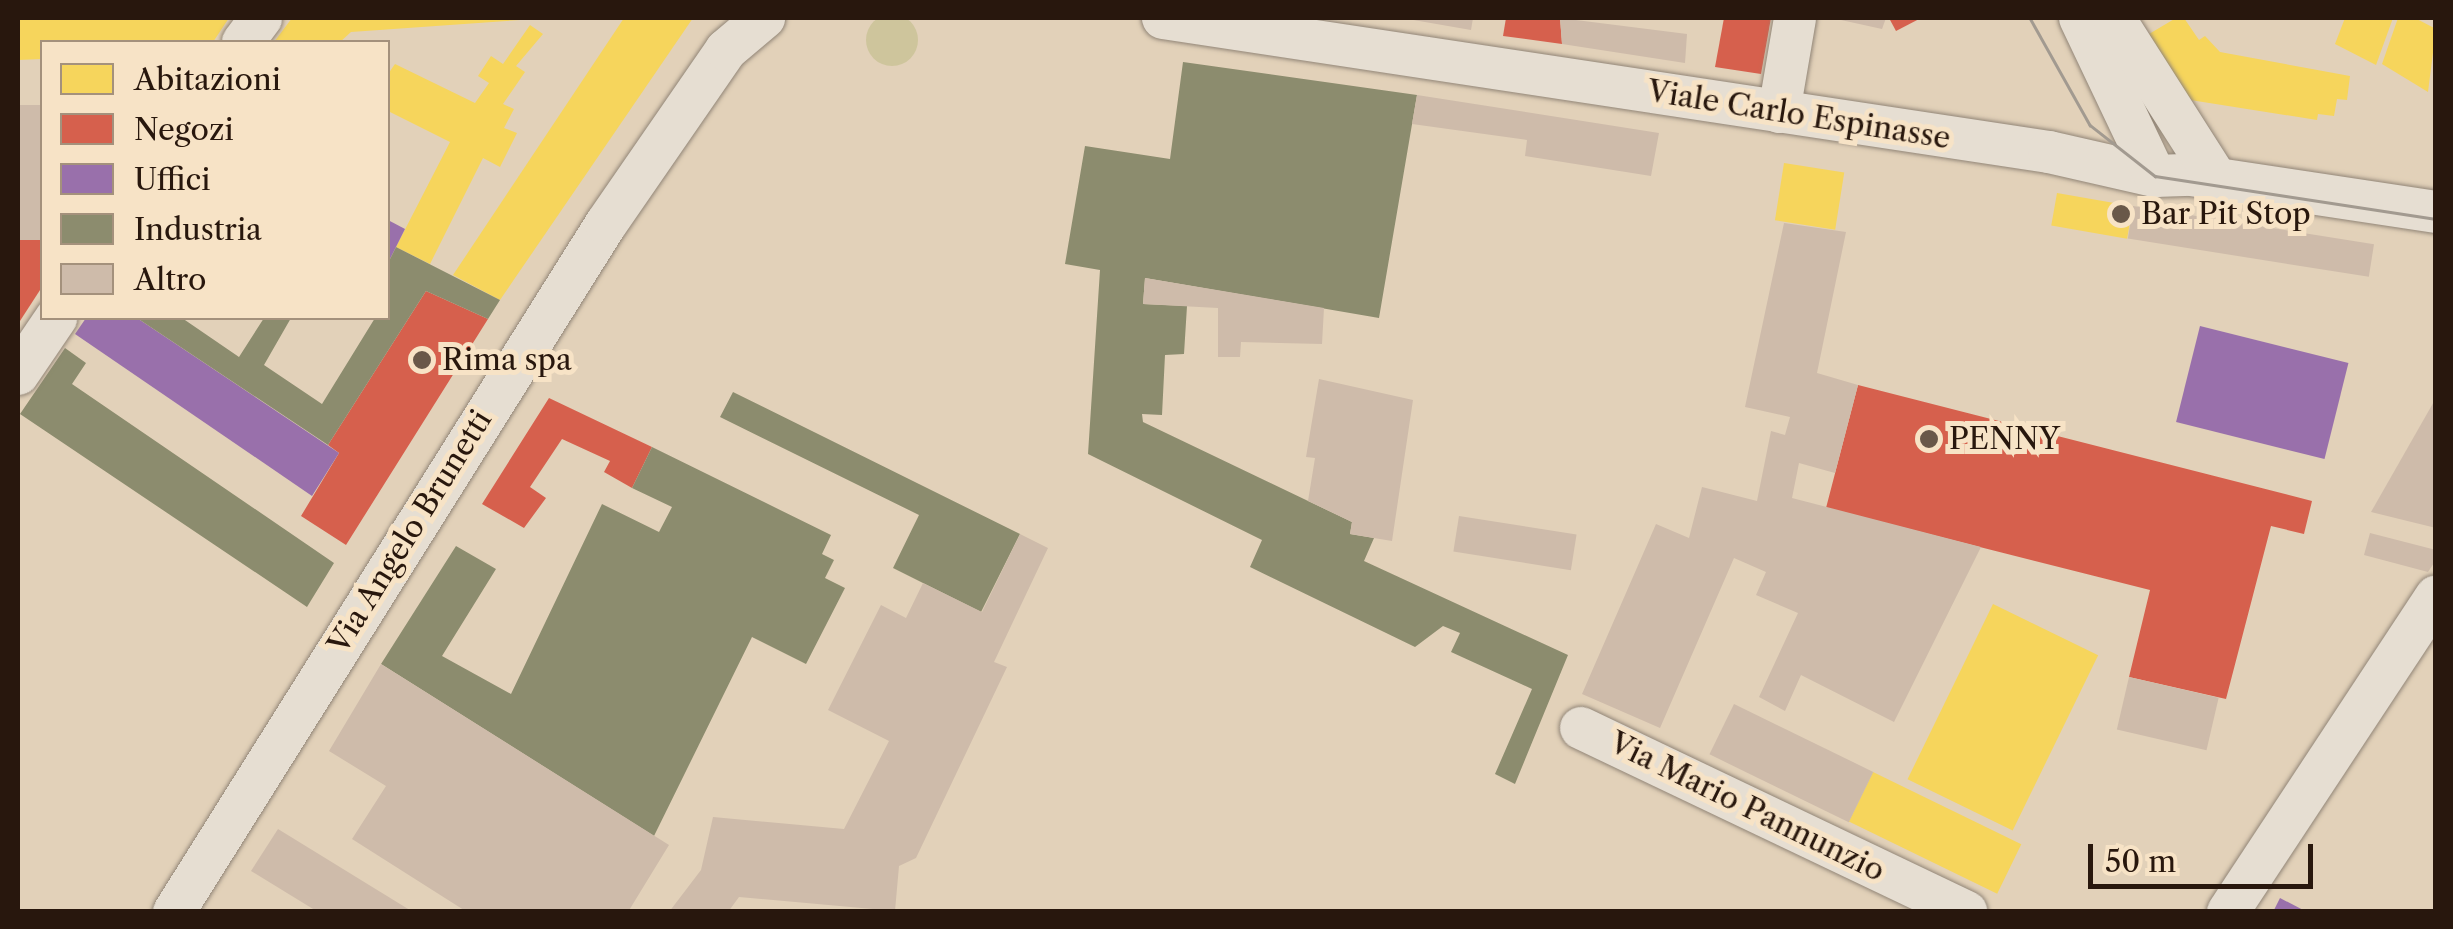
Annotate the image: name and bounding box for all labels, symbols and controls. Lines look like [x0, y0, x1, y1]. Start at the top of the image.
legend [40, 40, 390, 320]
text: Abitazioni [134, 61, 281, 98]
street label: Viale Carlo Espinasse [1645, 73, 1953, 157]
text: Negozi [134, 111, 234, 148]
text: Uffici [134, 161, 210, 198]
place label: Bar Pit Stop [2141, 196, 2311, 232]
marker: Bar Pit Stop [2110, 203, 2132, 225]
text: Industria [134, 211, 262, 248]
text: Altro [134, 261, 206, 298]
place label: Rima spa [442, 342, 572, 378]
marker: Rima spa [411, 349, 433, 371]
street label: Via Angelo Brunetti [320, 403, 500, 661]
place label: PENNY [1949, 421, 2060, 457]
marker: PENNY [1918, 428, 1940, 450]
street label: Via Mario Pannunzio [1604, 725, 1890, 889]
scale bar [2093, 824, 2318, 886]
text: 50 m [2105, 843, 2176, 880]

